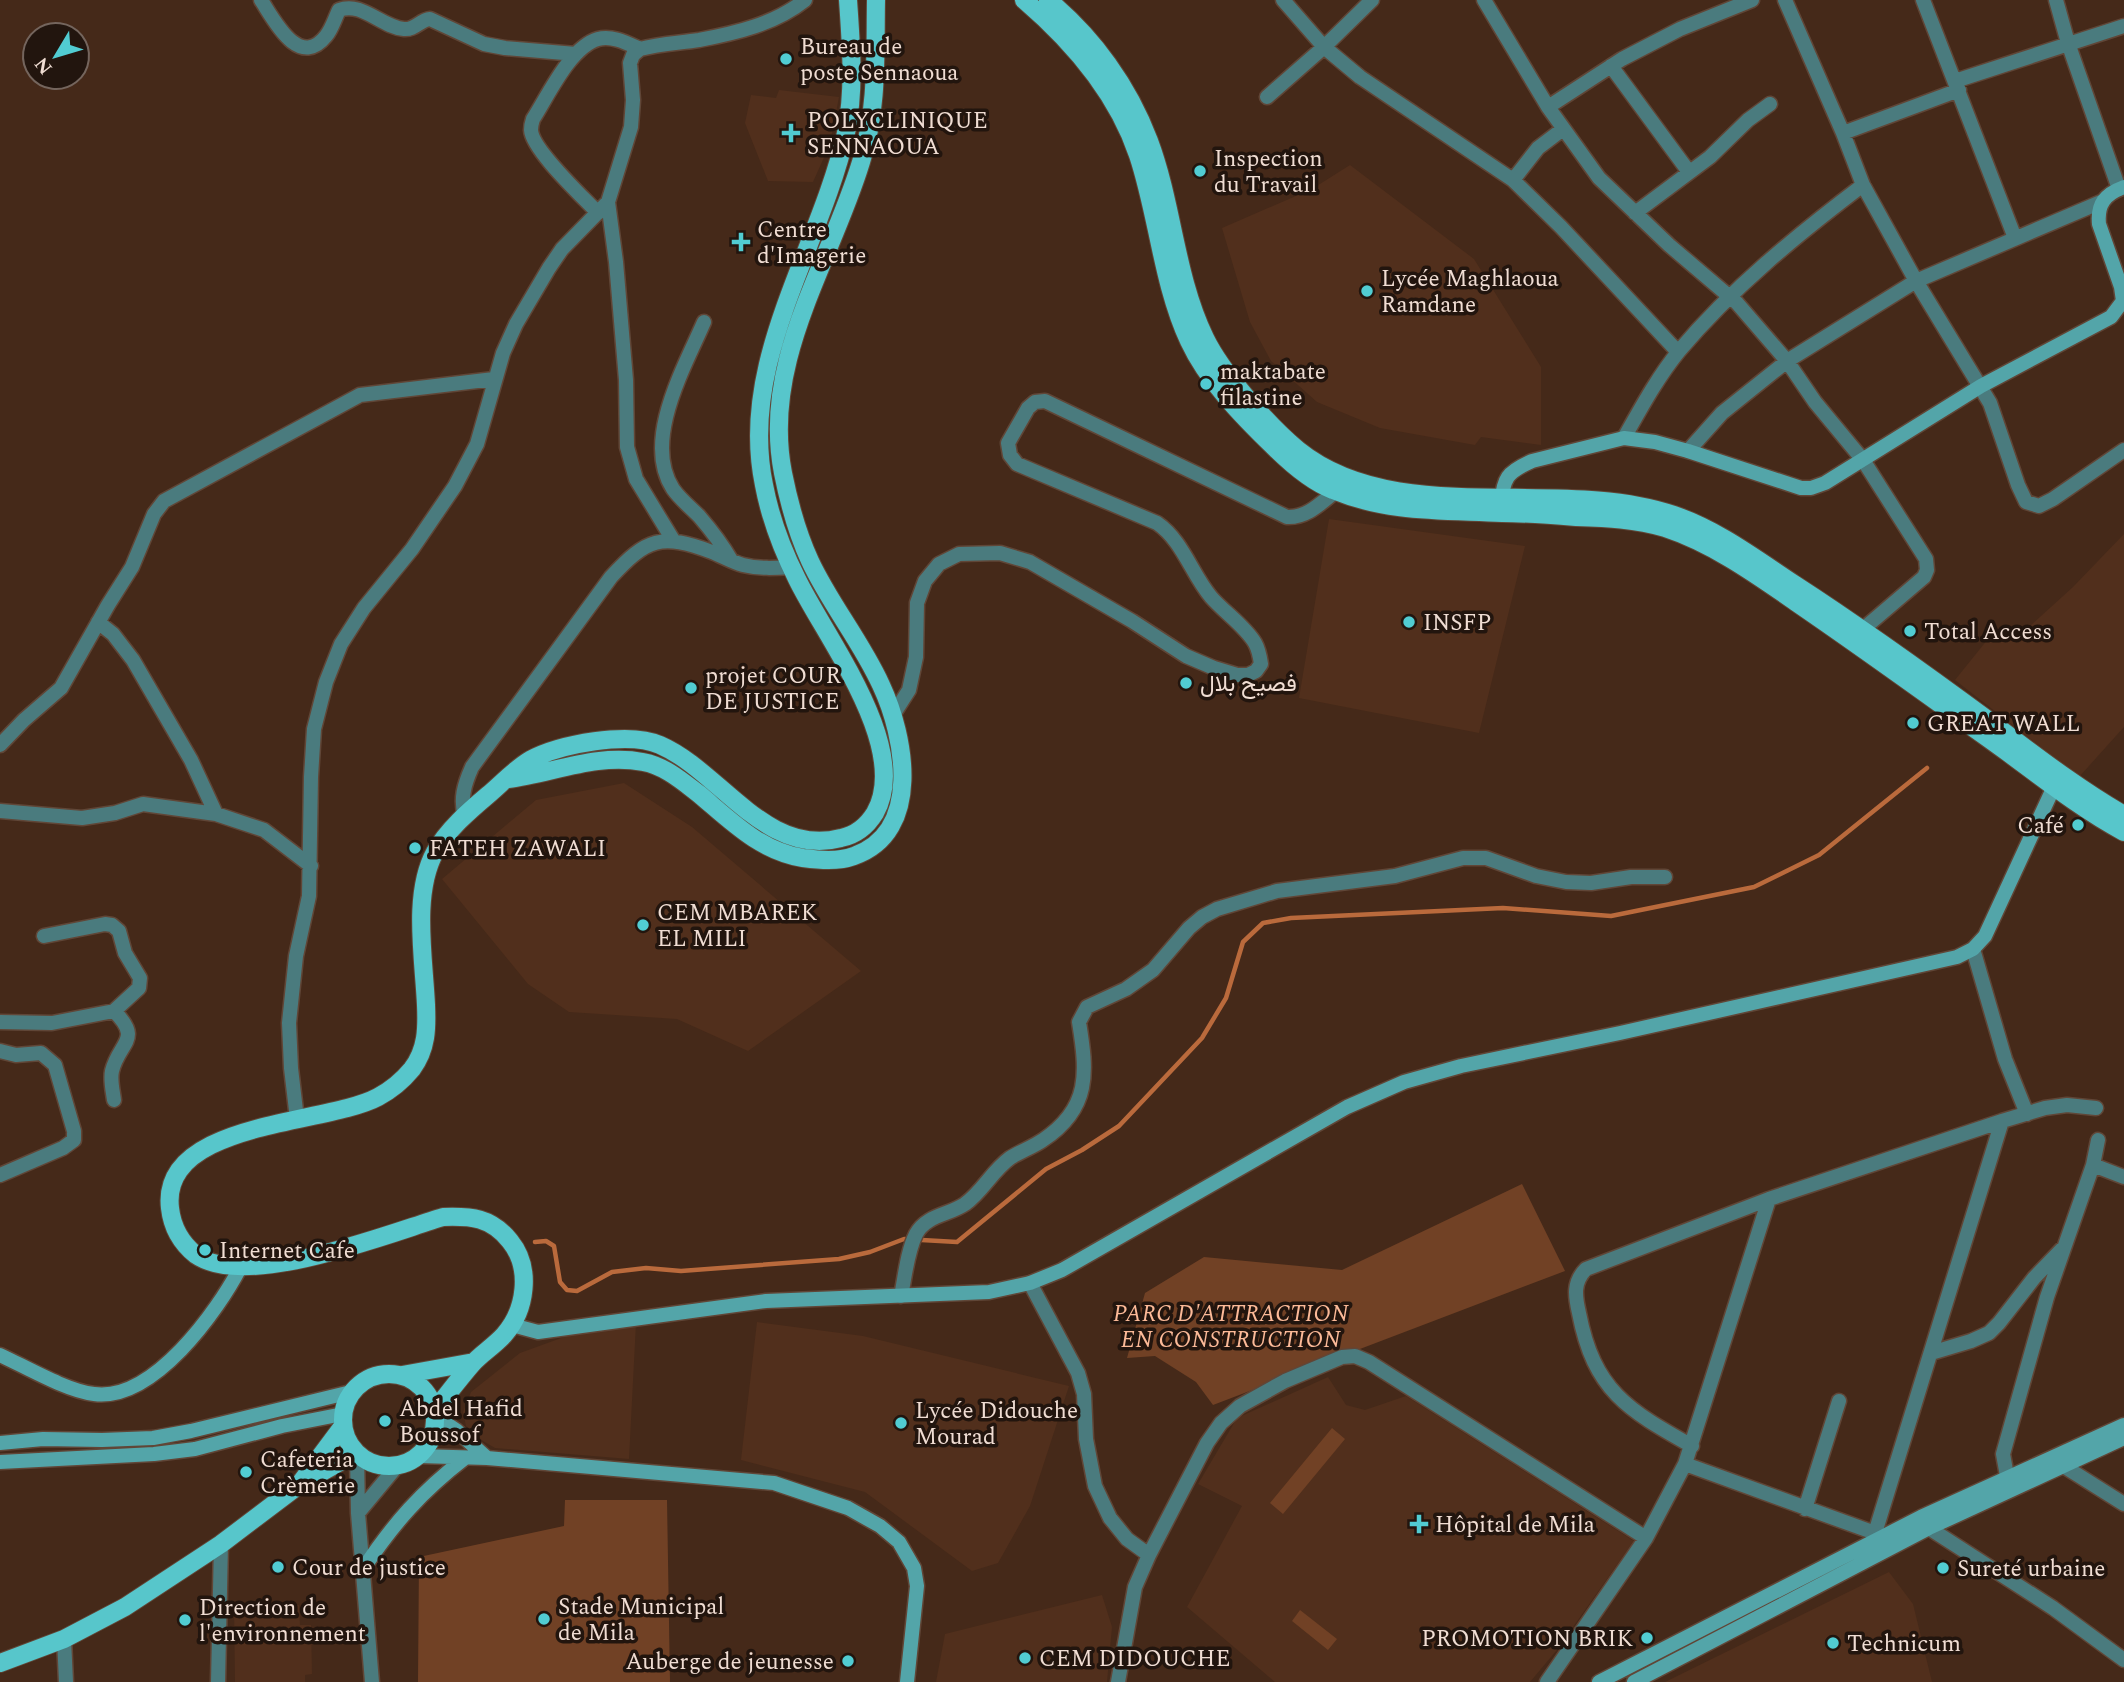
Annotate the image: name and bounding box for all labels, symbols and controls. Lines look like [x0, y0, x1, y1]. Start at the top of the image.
north arrow [21, 21, 91, 91]
place label: Bureau de poste Sennaoua [800, 30, 959, 91]
text: N [28, 51, 60, 81]
marker: Bureau de poste Sennaoua [778, 51, 794, 67]
place label: POLYCLINIQUE SENNAOUA [807, 104, 988, 165]
marker: POLYCLINIQUE SENNAOUA [781, 123, 801, 143]
place label: Inspection du Travail [1214, 142, 1323, 203]
marker: Inspection du Travail [1192, 163, 1208, 179]
place label: Centre d'Imagerie [757, 213, 866, 274]
marker: Centre d'Imagerie [731, 232, 751, 252]
place label: Lycée Maghlaoua Ramdane [1381, 262, 1559, 323]
marker: Lycée Maghlaoua Ramdane [1359, 283, 1375, 299]
place label: maktabate filastine [1220, 355, 1326, 416]
marker: maktabate filastine [1198, 376, 1214, 392]
place label: INSFP [1423, 606, 1491, 641]
marker: INSFP [1401, 614, 1417, 630]
place label: Total Access [1924, 615, 2052, 650]
marker: Total Access [1902, 623, 1918, 639]
place label: projet COUR DE JUSTICE [705, 659, 841, 720]
place label: فصيح بلال [1200, 667, 1297, 702]
marker: فصيح بلال [1178, 675, 1194, 691]
marker: projet COUR DE JUSTICE [683, 680, 699, 696]
place label: GREAT WALL [1927, 707, 2080, 742]
marker: GREAT WALL [1905, 715, 1921, 731]
place label: Café [2017, 809, 2064, 844]
marker: Café [2070, 817, 2086, 833]
place label: FATEH ZAWALI [429, 832, 606, 867]
marker: FATEH ZAWALI [407, 840, 423, 856]
place label: CEM MBAREK EL MILI [657, 896, 818, 957]
marker: CEM MBAREK EL MILI [635, 917, 651, 933]
place label: Internet Cafe [219, 1234, 355, 1269]
marker: Internet Cafe [197, 1242, 213, 1258]
park label: PARC D'ATTRACTION EN CONSTRUCTION [1113, 1297, 1349, 1358]
place label: Abdel Hafid Boussof [399, 1392, 523, 1453]
place label: Lycée Didouche Mourad [915, 1394, 1078, 1455]
marker: Abdel Hafid Boussof [377, 1413, 393, 1429]
marker: Lycée Didouche Mourad [893, 1415, 909, 1431]
place label: Cafeteria Crèmerie [260, 1443, 355, 1504]
marker: Cafeteria Crèmerie [238, 1464, 254, 1480]
place label: Hôpital de Mila [1435, 1508, 1595, 1543]
marker: Hôpital de Mila [1409, 1514, 1429, 1534]
place label: Cour de justice [292, 1551, 446, 1586]
place label: Sureté urbaine [1957, 1552, 2105, 1587]
marker: Cour de justice [270, 1559, 286, 1575]
marker: Sureté urbaine [1935, 1560, 1951, 1576]
place label: Stade Municipal de Mila [558, 1590, 724, 1651]
place label: Direction de l'environnement [199, 1591, 366, 1652]
marker: Stade Municipal de Mila [536, 1611, 552, 1627]
marker: Direction de l'environnement [177, 1612, 193, 1628]
place label: PROMOTION BRIK [1421, 1622, 1633, 1657]
place label: Technicum [1847, 1627, 1961, 1662]
marker: PROMOTION BRIK [1639, 1630, 1655, 1646]
marker: Technicum [1825, 1635, 1841, 1651]
place label: CEM DIDOUCHE [1039, 1642, 1230, 1677]
place label: Auberge de jeunesse [626, 1645, 834, 1680]
marker: CEM DIDOUCHE [1017, 1650, 1033, 1666]
marker: Auberge de jeunesse [840, 1653, 856, 1669]

